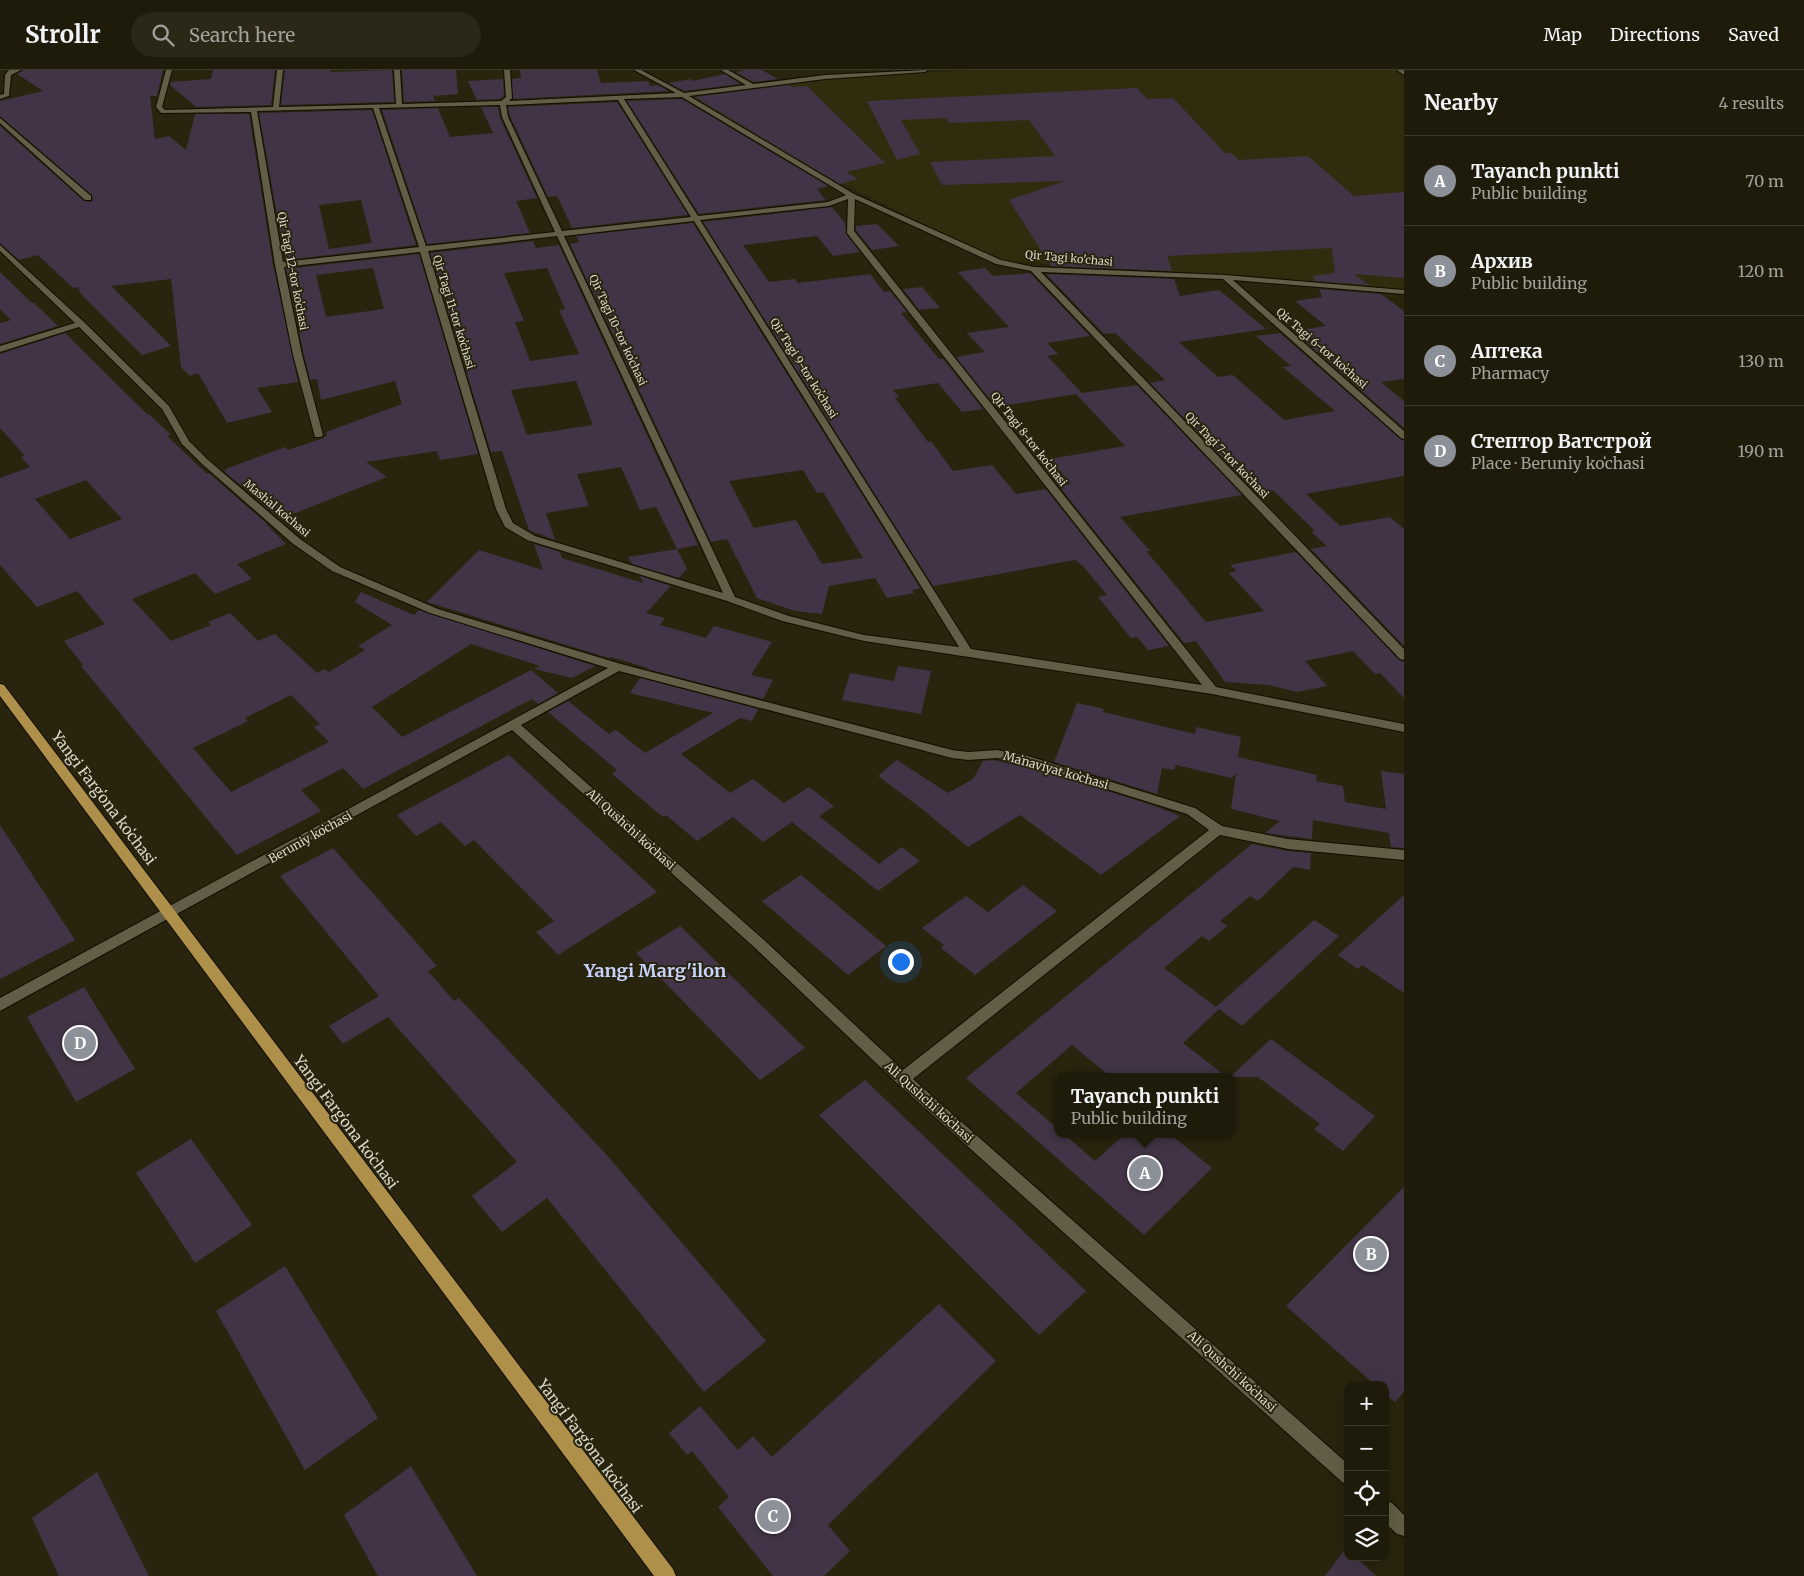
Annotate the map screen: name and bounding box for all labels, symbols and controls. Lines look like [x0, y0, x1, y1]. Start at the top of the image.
search box [131, 12, 481, 57]
text: Strollr [25, 19, 101, 50]
icon: search [149, 21, 177, 49]
text: Search here [189, 23, 295, 47]
text: Map [1544, 23, 1582, 46]
text: Directions [1610, 23, 1700, 46]
text: Saved [1728, 23, 1779, 46]
text: Nearby [1424, 89, 1498, 116]
text: 4 results [1718, 93, 1784, 113]
text: Tayanch punkti [1471, 159, 1619, 183]
text: A [1434, 171, 1446, 191]
text: 70 m [1745, 171, 1784, 191]
text: Public building [1471, 183, 1587, 203]
street label: Qir Tagi 12-tor koʼchasi [275, 211, 311, 332]
street label: Qir Tagi ko'chasi [1025, 247, 1114, 269]
text: Архив [1471, 249, 1533, 273]
street label: Qir Tagi 11-tor koʼchasi [430, 253, 478, 371]
text: B [1434, 261, 1446, 281]
text: 120 m [1738, 261, 1784, 281]
street label: Qir Tagi 10-tor koʼchasi [586, 272, 650, 388]
text: Public building [1471, 273, 1587, 293]
street label: Qir Tagi 6-tor koʼchasi [1274, 305, 1371, 392]
street label: Qir Tagi 9-tor koʼchasi [767, 315, 841, 421]
text: Аптека [1471, 339, 1543, 363]
text: C [1435, 351, 1445, 371]
text: 130 m [1738, 351, 1784, 371]
text: Pharmacy [1471, 363, 1549, 383]
street label: Qir Tagi 8-tor koʼchasi [988, 389, 1070, 489]
street label: Qir Tagi 7-tor koʼchasi [1182, 409, 1272, 502]
text: Стептор Ватстрой [1471, 429, 1652, 453]
text: D [1434, 441, 1446, 461]
text: 190 m [1738, 441, 1784, 461]
text: Place · Beruniy koʻchasi [1471, 453, 1645, 473]
street label: Mashʻal koʻchasi [241, 476, 313, 540]
street label: Yangi Fargʻona koʻchasi [47, 727, 161, 869]
street label: Maʻnaviyat koʻchasi [1002, 748, 1110, 792]
street label: Ali Qushchi koʻchasi [583, 785, 678, 873]
street label: Beruniy koʻchasi [266, 808, 354, 866]
your location [888, 949, 914, 975]
district label: Yangi Marg'ilon [583, 959, 726, 982]
pin: D [64, 1024, 96, 1062]
street label: Yangi Fargʻona koʻchasi [289, 1051, 403, 1193]
street label: Ali Qushchi koʻchasi [881, 1058, 976, 1146]
popup [1054, 1073, 1236, 1138]
text: Tayanch punkti [1071, 1084, 1219, 1108]
text: Public building [1071, 1108, 1187, 1128]
pin: A [1129, 1154, 1161, 1192]
pin: B [1355, 1235, 1387, 1273]
street label: Ali Qushchi koʻchasi [1184, 1327, 1279, 1415]
street label: Yangi Fargʻona koʻchasi [533, 1375, 647, 1517]
map controls [1344, 1381, 1389, 1561]
button: + [1344, 1381, 1389, 1426]
button: − [1344, 1426, 1389, 1471]
button: locate [1344, 1471, 1389, 1516]
pin: C [757, 1497, 789, 1535]
button: layers [1344, 1516, 1389, 1561]

